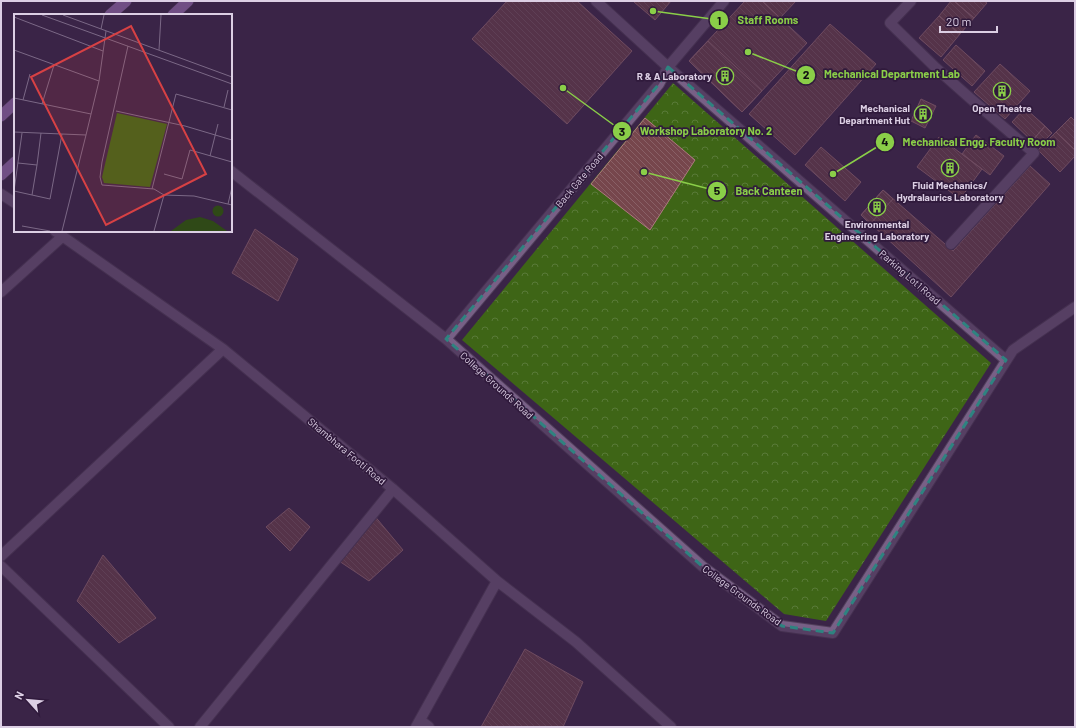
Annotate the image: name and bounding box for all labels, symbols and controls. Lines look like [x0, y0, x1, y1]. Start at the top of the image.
scale bar [940, 8, 997, 34]
callout: Staff Rooms [709, 9, 806, 32]
text: 1 [717, 13, 721, 27]
text: Staff Rooms [738, 13, 799, 26]
inset map [14, 14, 232, 232]
text: 20 m [946, 14, 972, 28]
callout: Mechanical Department Lab [796, 63, 968, 86]
building icon: R & A Laboratory [715, 66, 735, 86]
text: 2 [803, 67, 810, 81]
text: Mechanical Department Lab [824, 67, 960, 80]
place label: R & A Laboratory [637, 70, 712, 82]
building icon: Open Theatre [992, 81, 1012, 101]
place label: Mechanical Department Hut [839, 102, 910, 126]
place label: Open Theatre [972, 102, 1032, 114]
building icon: Mechanical Department Hut [913, 104, 933, 124]
callout: Workshop Laboratory No. 2 [612, 120, 780, 143]
text: 3 [619, 124, 625, 138]
text: Workshop Laboratory No. 2 [640, 124, 772, 137]
callout: Mechanical Engg. Faculty Room [875, 131, 1064, 154]
text: 4 [881, 134, 889, 148]
text: Mechanical Engg. Faculty Room [903, 135, 1055, 148]
street label: Back Gate Road [553, 150, 605, 210]
building icon: Fluid Mechanics/ Hydralaurics Laboratory [940, 158, 960, 178]
place label: Fluid Mechanics/ Hydralaurics Laboratory [896, 179, 1004, 203]
callout: Back Canteen [707, 180, 810, 203]
text: 5 [714, 183, 721, 197]
text: Back Canteen [735, 184, 803, 197]
building icon: Environmental Engineering Laboratory [867, 197, 887, 217]
place label: Environmental Engineering Laboratory [825, 218, 929, 242]
street label: Parking Lot1 Road [877, 247, 943, 307]
street label: College Grounds Road [458, 349, 536, 421]
street label: Shambhara Footi Road [306, 415, 388, 487]
street label: College Grounds Road [700, 562, 784, 628]
north arrow [8, 680, 48, 720]
text: N [11, 689, 26, 701]

